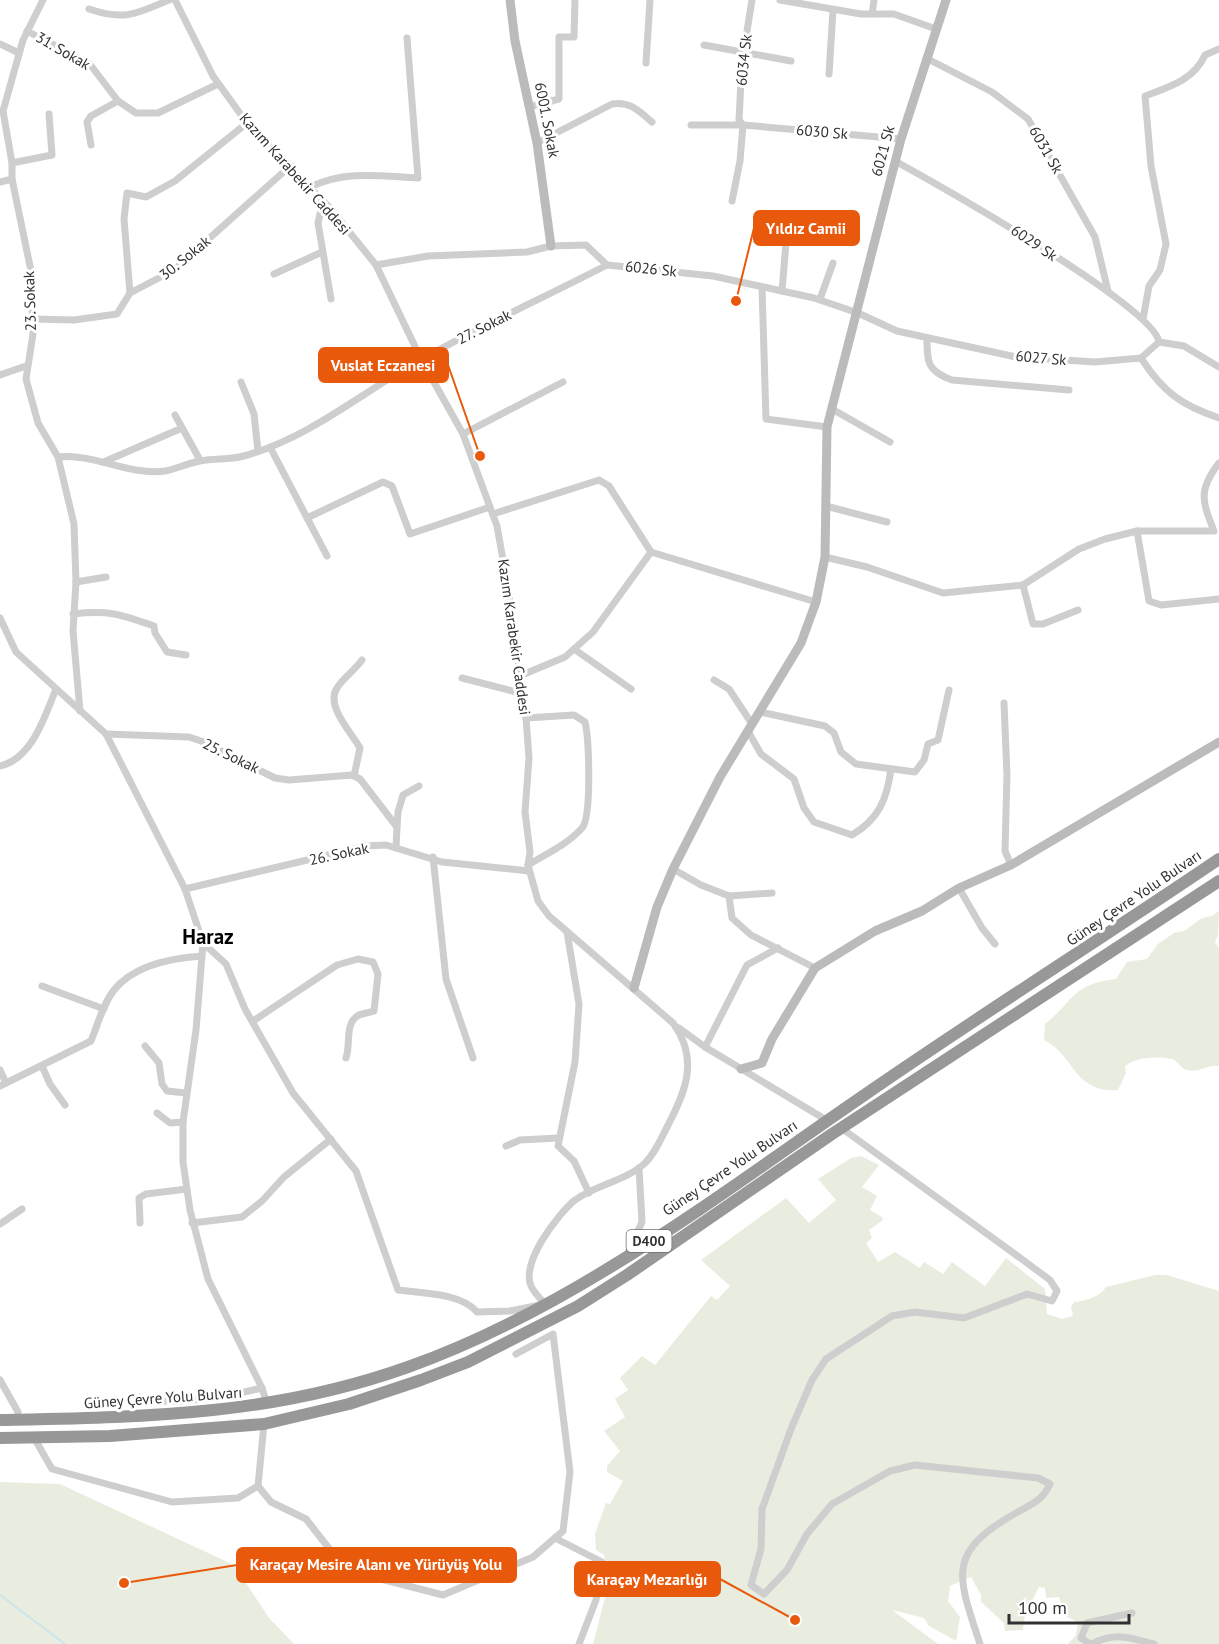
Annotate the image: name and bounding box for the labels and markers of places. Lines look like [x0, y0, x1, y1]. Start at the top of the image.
callout: Yıldız Camii [754, 211, 859, 245]
callout: Vuslat Eczanesi [319, 348, 448, 382]
callout: Karaçay Mesire Alanı ve Yürüyüş Yolu [237, 1548, 516, 1582]
callout: Karaçay Mezarlığı [575, 1562, 720, 1596]

